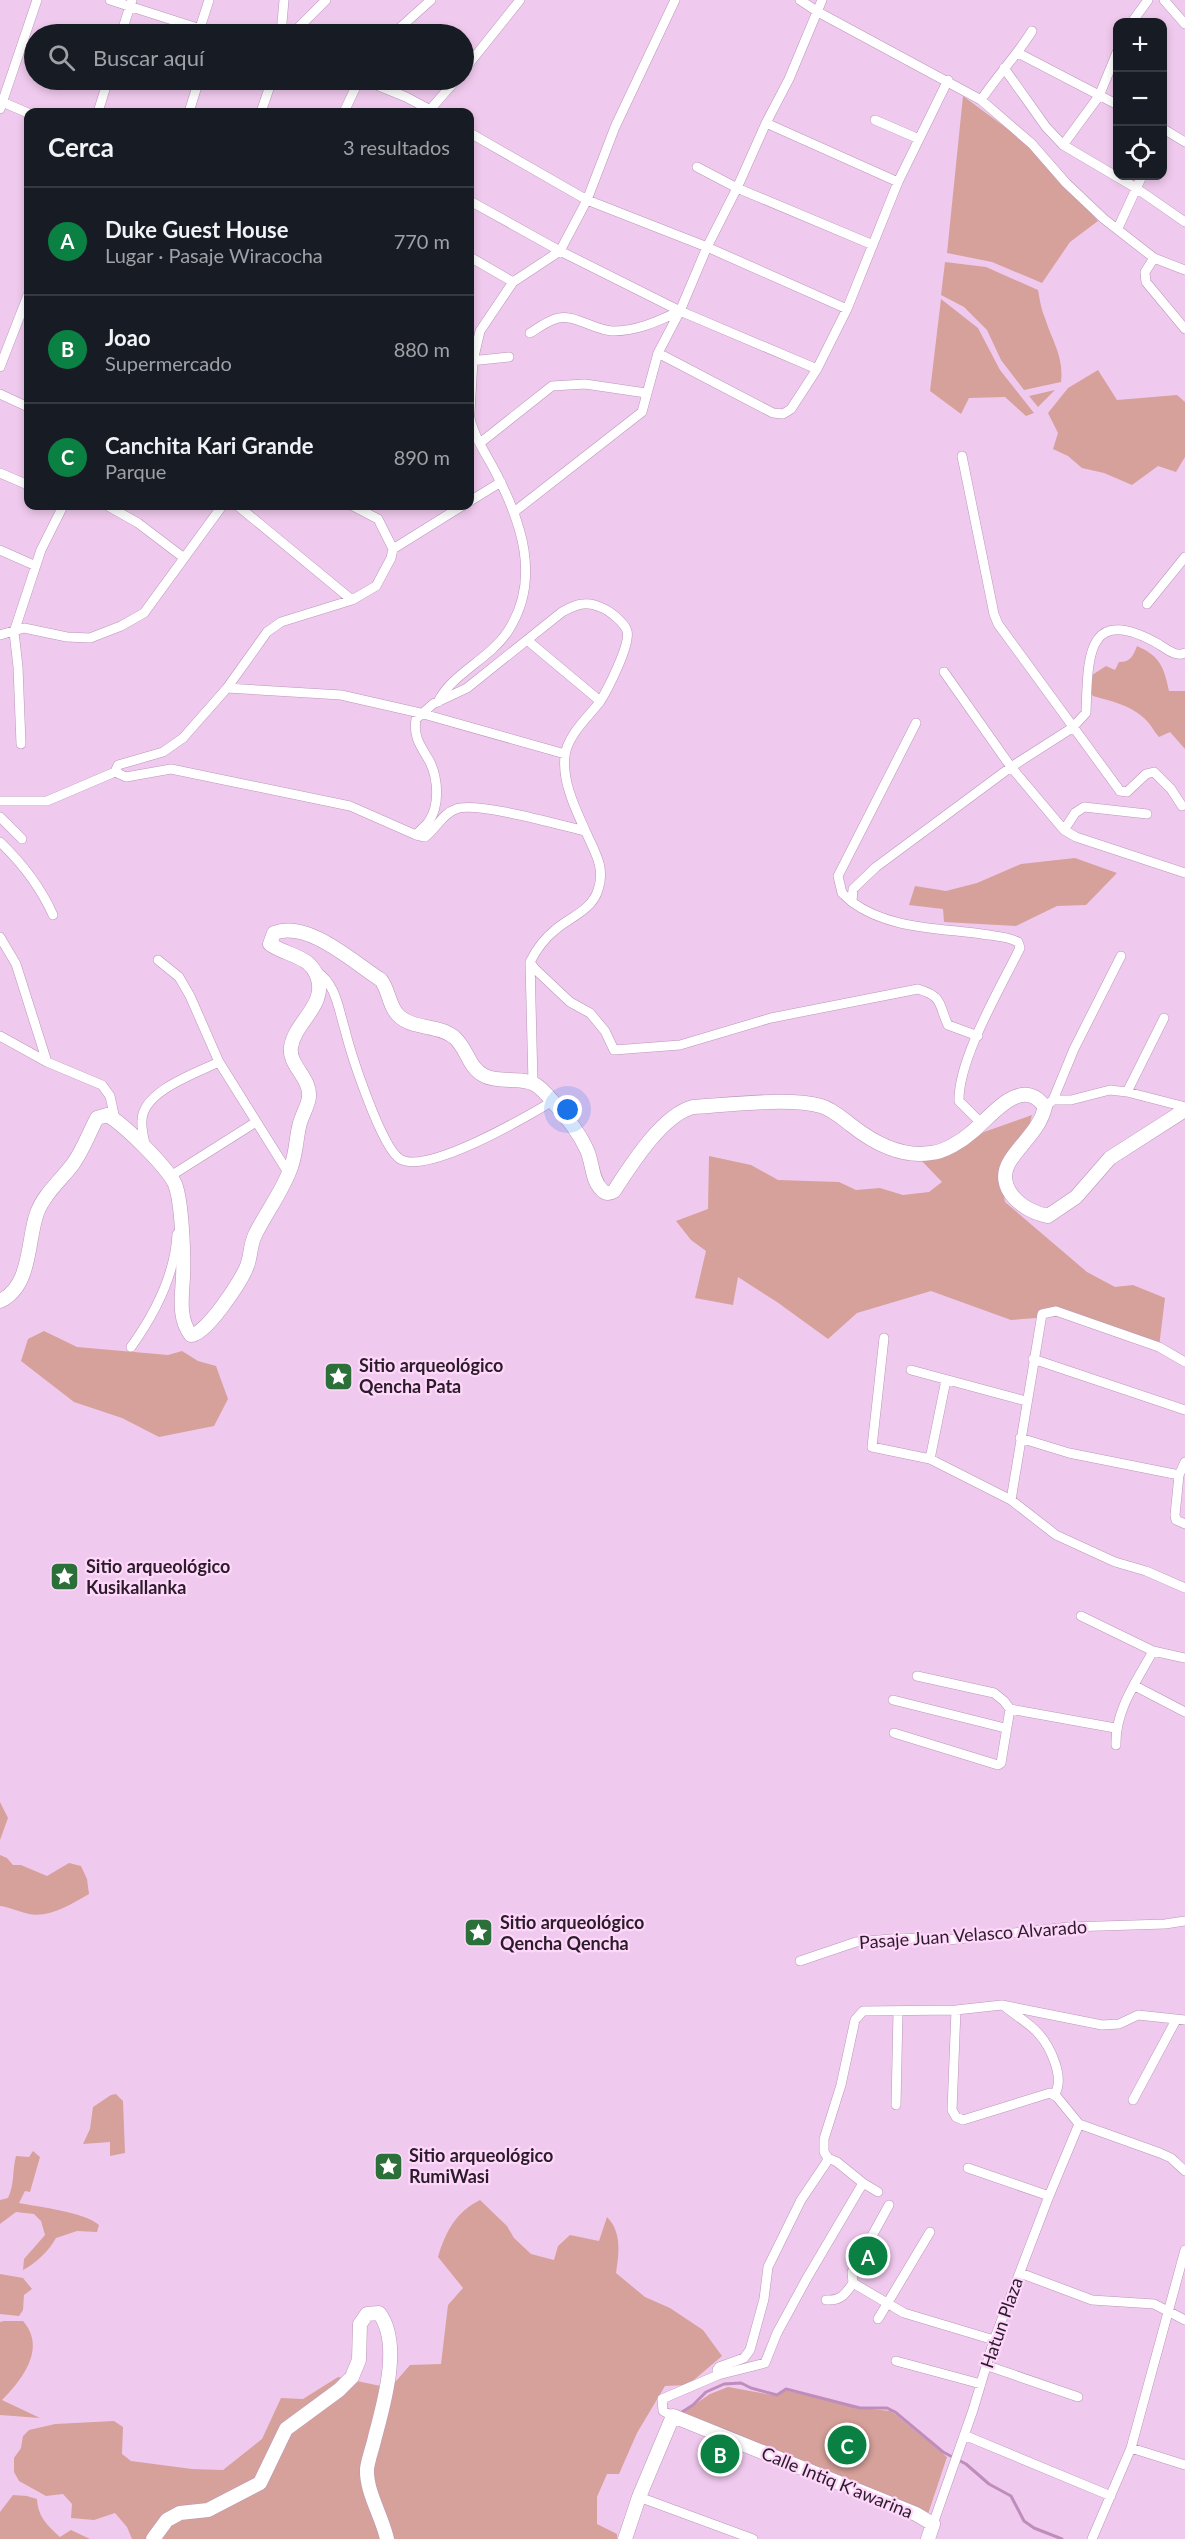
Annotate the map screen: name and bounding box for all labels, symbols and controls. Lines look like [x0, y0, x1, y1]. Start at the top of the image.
map controls [1113, 18, 1167, 180]
button: + [1113, 18, 1167, 72]
search box [24, 24, 474, 90]
icon: search [45, 41, 78, 74]
text: Buscar aquí [93, 44, 204, 71]
button: − [1113, 72, 1167, 126]
button: locate [1113, 126, 1167, 180]
text: Cerca [48, 131, 114, 163]
text: 3 resultados [343, 135, 450, 159]
text: Duke Guest House [105, 216, 289, 243]
text: A [61, 229, 74, 253]
text: 770 m [394, 229, 450, 253]
text: Lugar · Pasaje Wiracocha [105, 243, 323, 267]
text: Joao [105, 324, 151, 351]
text: B [61, 337, 74, 361]
text: 880 m [394, 337, 450, 361]
text: Supermercado [105, 351, 232, 375]
text: Canchita Kari Grande [105, 432, 313, 459]
text: C [61, 445, 74, 469]
text: 890 m [394, 445, 450, 469]
text: Parque [105, 459, 166, 483]
your location [553, 1095, 582, 1124]
place label: Sitio arqueológico Qencha Pata [359, 1354, 503, 1397]
place icon: Sitio arqueológico Qencha Pata [322, 1360, 354, 1392]
place label: Sitio arqueológico Kusikallanka [86, 1555, 230, 1598]
place icon: Sitio arqueológico Kusikallanka [49, 1561, 81, 1593]
place label: Sitio arqueológico Qencha Qencha [500, 1911, 644, 1954]
street label: Pasaje Juan Velasco Alvarado [858, 1915, 1088, 1953]
place icon: Sitio arqueológico Qencha Qencha [463, 1917, 495, 1949]
place label: Sitio arqueológico RumiWasi [409, 2144, 553, 2187]
place icon: Sitio arqueológico RumiWasi [372, 2150, 404, 2182]
pin: A [848, 2234, 888, 2278]
street label: Hatun Plaza [975, 2274, 1027, 2371]
pin: C [828, 2422, 866, 2468]
pin: B [700, 2432, 740, 2476]
street label: Calle Intiq K'awarina [758, 2443, 916, 2523]

